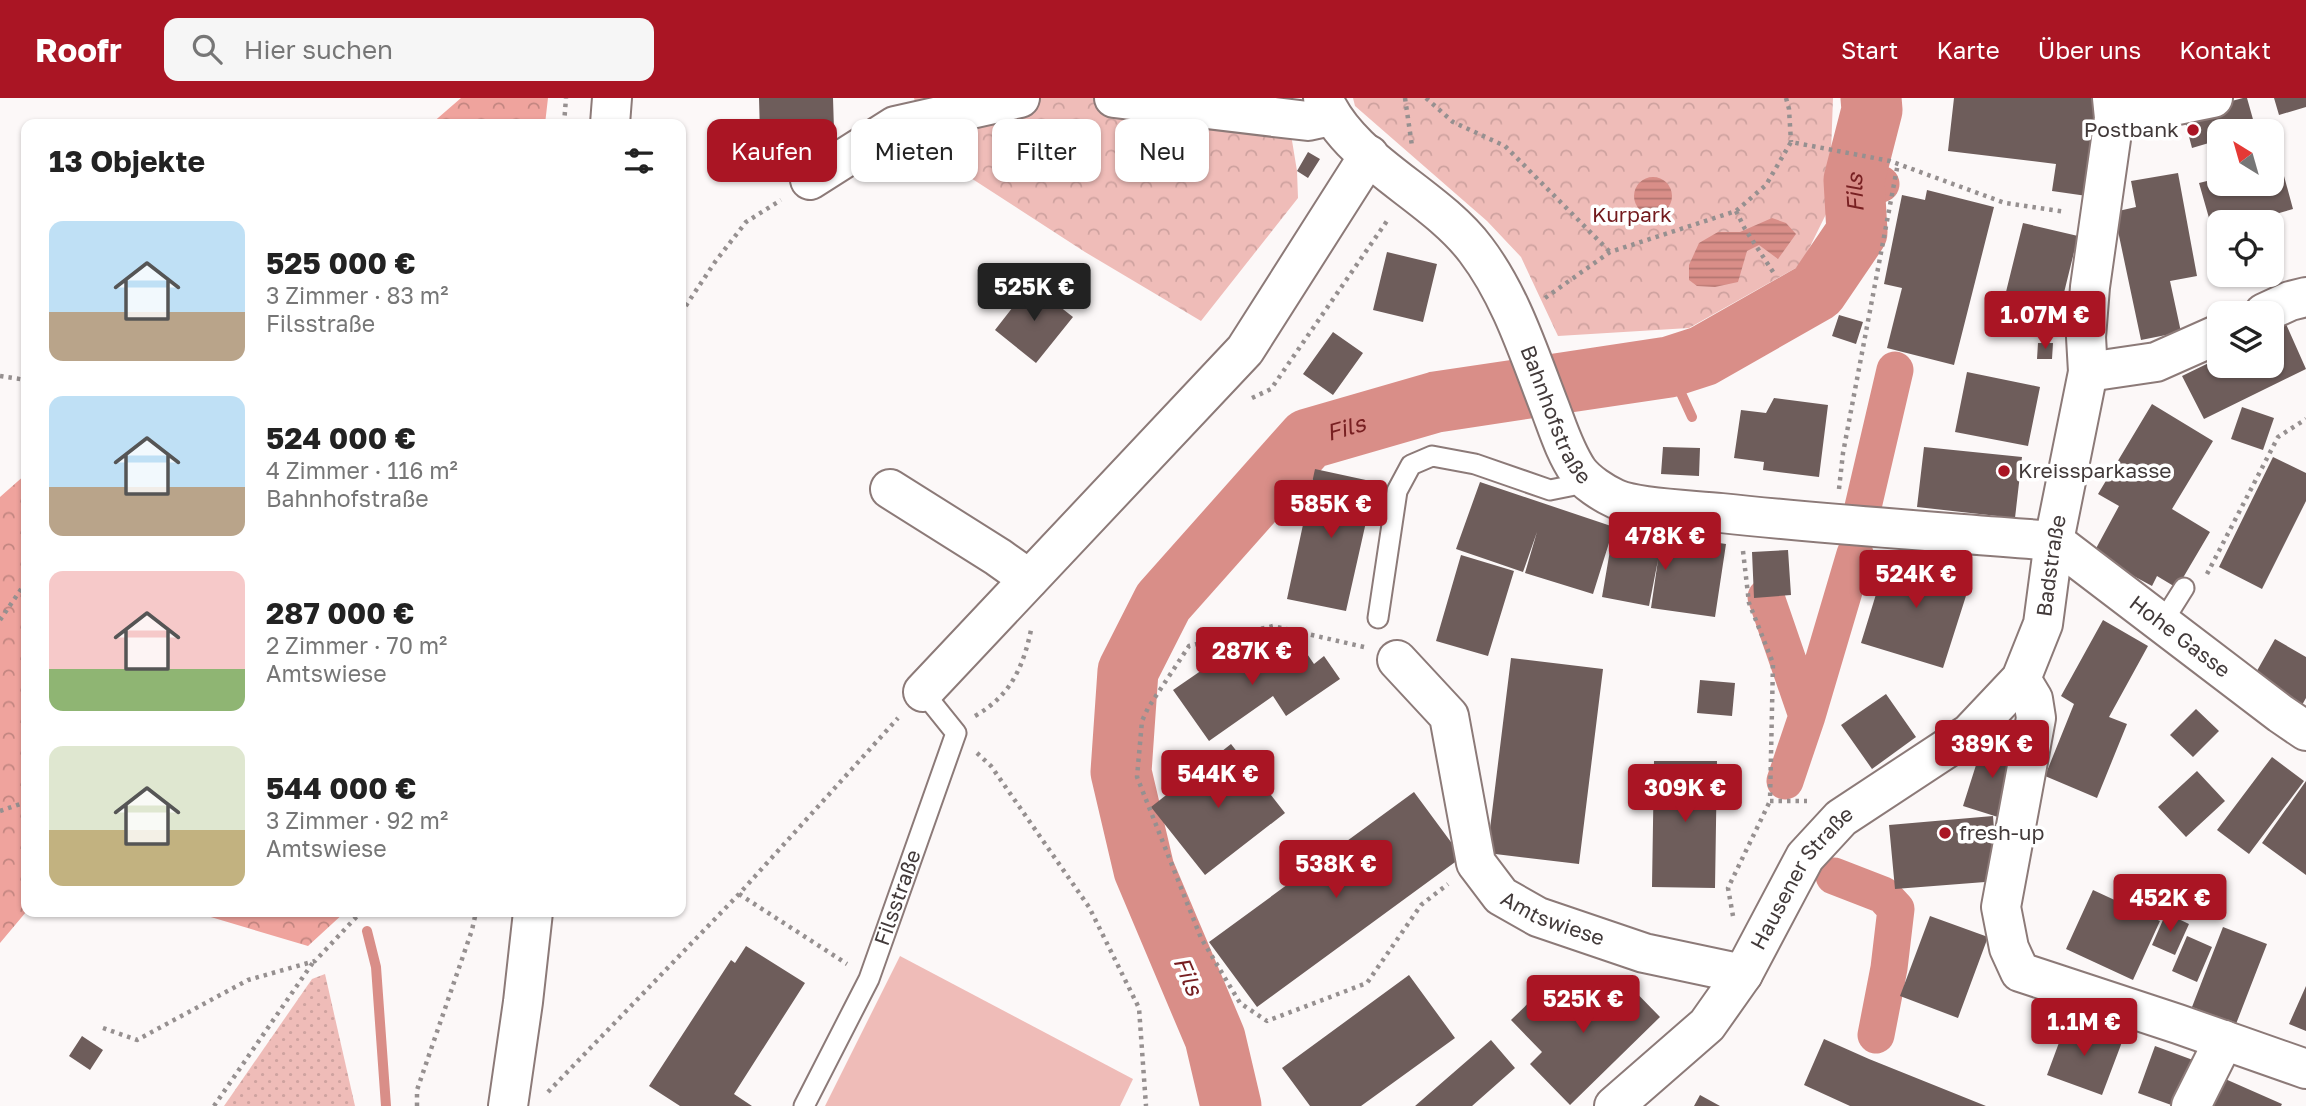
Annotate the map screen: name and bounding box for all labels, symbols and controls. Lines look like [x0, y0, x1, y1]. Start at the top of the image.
search box [164, 18, 654, 81]
text: Roofr [35, 30, 122, 69]
icon: search [188, 30, 226, 68]
text: Hier suchen [244, 34, 393, 65]
text: Start [1841, 35, 1898, 64]
text: Karte [1936, 35, 2000, 64]
text: Über uns [2038, 35, 2141, 64]
text: Kontakt [2179, 35, 2271, 64]
place label: Postbank [2084, 116, 2179, 142]
chip: Kaufen [707, 119, 837, 182]
chip: Mieten [851, 119, 978, 182]
chip: Filter [992, 119, 1101, 182]
chip: Neu [1115, 119, 1209, 182]
north arrow [2207, 119, 2284, 196]
map controls [2207, 119, 2284, 378]
marker: Postbank [2185, 122, 2201, 138]
icon: filters [620, 142, 658, 180]
text: 13 Objekte [49, 143, 205, 179]
water label: Fils [1838, 169, 1869, 213]
park label: Kurpark [1592, 201, 1672, 227]
button: locate [2207, 210, 2284, 287]
text: 525 000 € [266, 245, 416, 281]
icon: home [105, 249, 189, 333]
pin: 525K € [977, 264, 1091, 323]
text: 525K € [994, 272, 1074, 300]
text: 3 Zimmer · 83 m² [266, 281, 448, 309]
pin: 1.07M € [1980, 292, 2110, 351]
text: 1.07M € [2000, 300, 2090, 328]
button: layers [2207, 301, 2284, 378]
text: Filsstraße [266, 309, 375, 337]
street label: Bahnhofstraße [1515, 341, 1597, 489]
water label: Fils [1323, 408, 1369, 446]
text: 524 000 € [266, 420, 416, 456]
icon: home [105, 424, 189, 508]
text: 4 Zimmer · 116 m² [266, 456, 458, 484]
place label: Kreissparkasse [2018, 457, 2171, 483]
marker: Kreissparkasse [1996, 463, 2012, 479]
pin: 585K € [1274, 480, 1388, 540]
text: Bahnhofstraße [266, 484, 429, 512]
text: 585K € [1290, 489, 1372, 517]
pin: 478K € [1608, 512, 1722, 572]
street label: Badstraße [2030, 512, 2071, 618]
text: 478K € [1625, 521, 1705, 549]
pin: 524K € [1859, 550, 1973, 610]
text: 524K € [1875, 559, 1957, 587]
street label: Hohe Gasse [2125, 589, 2236, 683]
text: 287 000 € [266, 595, 415, 631]
icon: home [105, 599, 189, 683]
pin: 287K € [1195, 628, 1309, 687]
text: 2 Zimmer · 70 m² [266, 631, 447, 659]
text: 287K € [1212, 636, 1292, 664]
text: Amtswiese [266, 659, 387, 687]
pin: 389K € [1935, 720, 2049, 780]
text: 389K € [1951, 729, 2033, 757]
pin: 544K € [1161, 750, 1275, 810]
text: 544K € [1177, 759, 1259, 787]
pin: 309K € [1628, 764, 1742, 824]
text: 544 000 € [266, 770, 416, 806]
text: 309K € [1644, 773, 1726, 801]
icon: home [105, 774, 189, 858]
street label: Hausener Straße [1744, 800, 1857, 954]
text: 3 Zimmer · 92 m² [266, 806, 448, 834]
place label: fresh-up [1959, 819, 2044, 845]
marker: fresh-up [1937, 825, 1953, 841]
text: Amtswiese [266, 834, 387, 862]
pin: 538K € [1279, 840, 1393, 900]
street label: Filsstraße [868, 846, 926, 949]
text: 538K € [1295, 849, 1377, 877]
pin: 452K € [2113, 874, 2227, 934]
text: 452K € [2129, 883, 2211, 911]
street label: Amtswiese [1496, 885, 1608, 951]
water label: Fils [1168, 952, 1210, 1000]
pin: 525K € [1526, 976, 1640, 1035]
text: 525K € [1543, 984, 1623, 1012]
pin: 1.1M € [2027, 998, 2141, 1058]
text: 1.1M € [2047, 1007, 2121, 1035]

